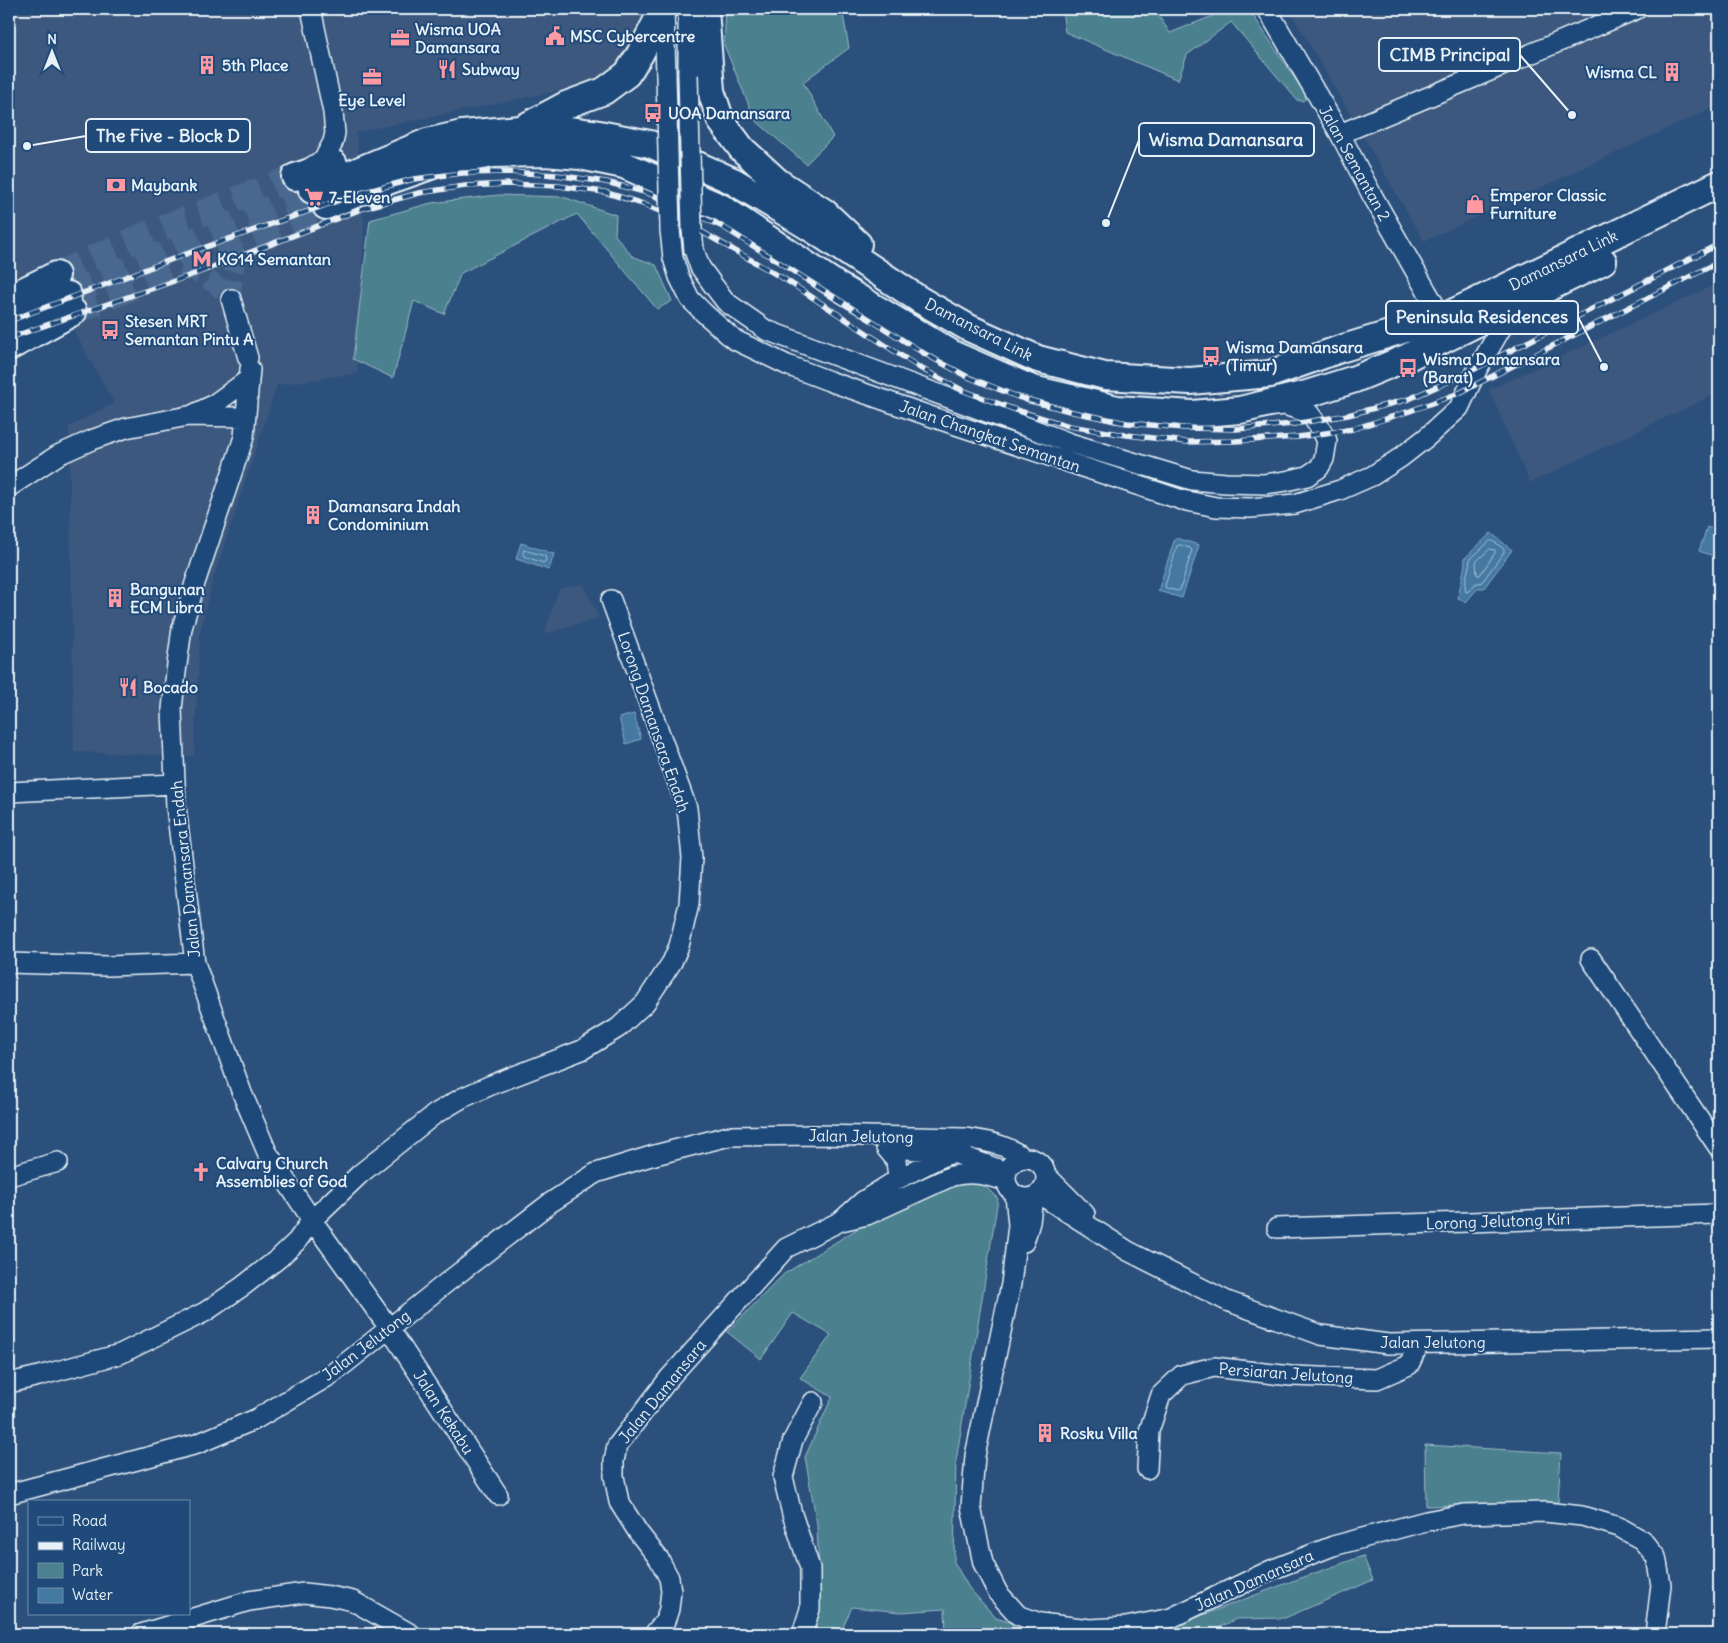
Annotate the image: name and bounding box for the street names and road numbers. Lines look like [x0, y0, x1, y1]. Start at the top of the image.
street label: Jalan Semantan 2 [1315, 102, 1395, 225]
street label: Damansara Link [1505, 225, 1621, 295]
street label: Damansara Link [922, 293, 1036, 365]
street label: Jalan Changkat Semantan [897, 396, 1083, 476]
street label: Lorong Damansara Endah [614, 629, 694, 815]
street label: Jalan Damansara Endah [166, 779, 204, 959]
street label: Jalan Jelutong [808, 1125, 914, 1147]
street label: Lorong Jelutong Kiri [1425, 1208, 1571, 1234]
street label: Jalan Jelutong [318, 1305, 414, 1385]
street label: Jalan Jelutong [1380, 1332, 1486, 1352]
street label: Jalan Damansara [614, 1335, 710, 1447]
street label: Persiaran Jelutong [1218, 1358, 1354, 1388]
street label: Jalan Kekabu [409, 1366, 479, 1458]
street label: Jalan Damansara [1192, 1545, 1316, 1615]

